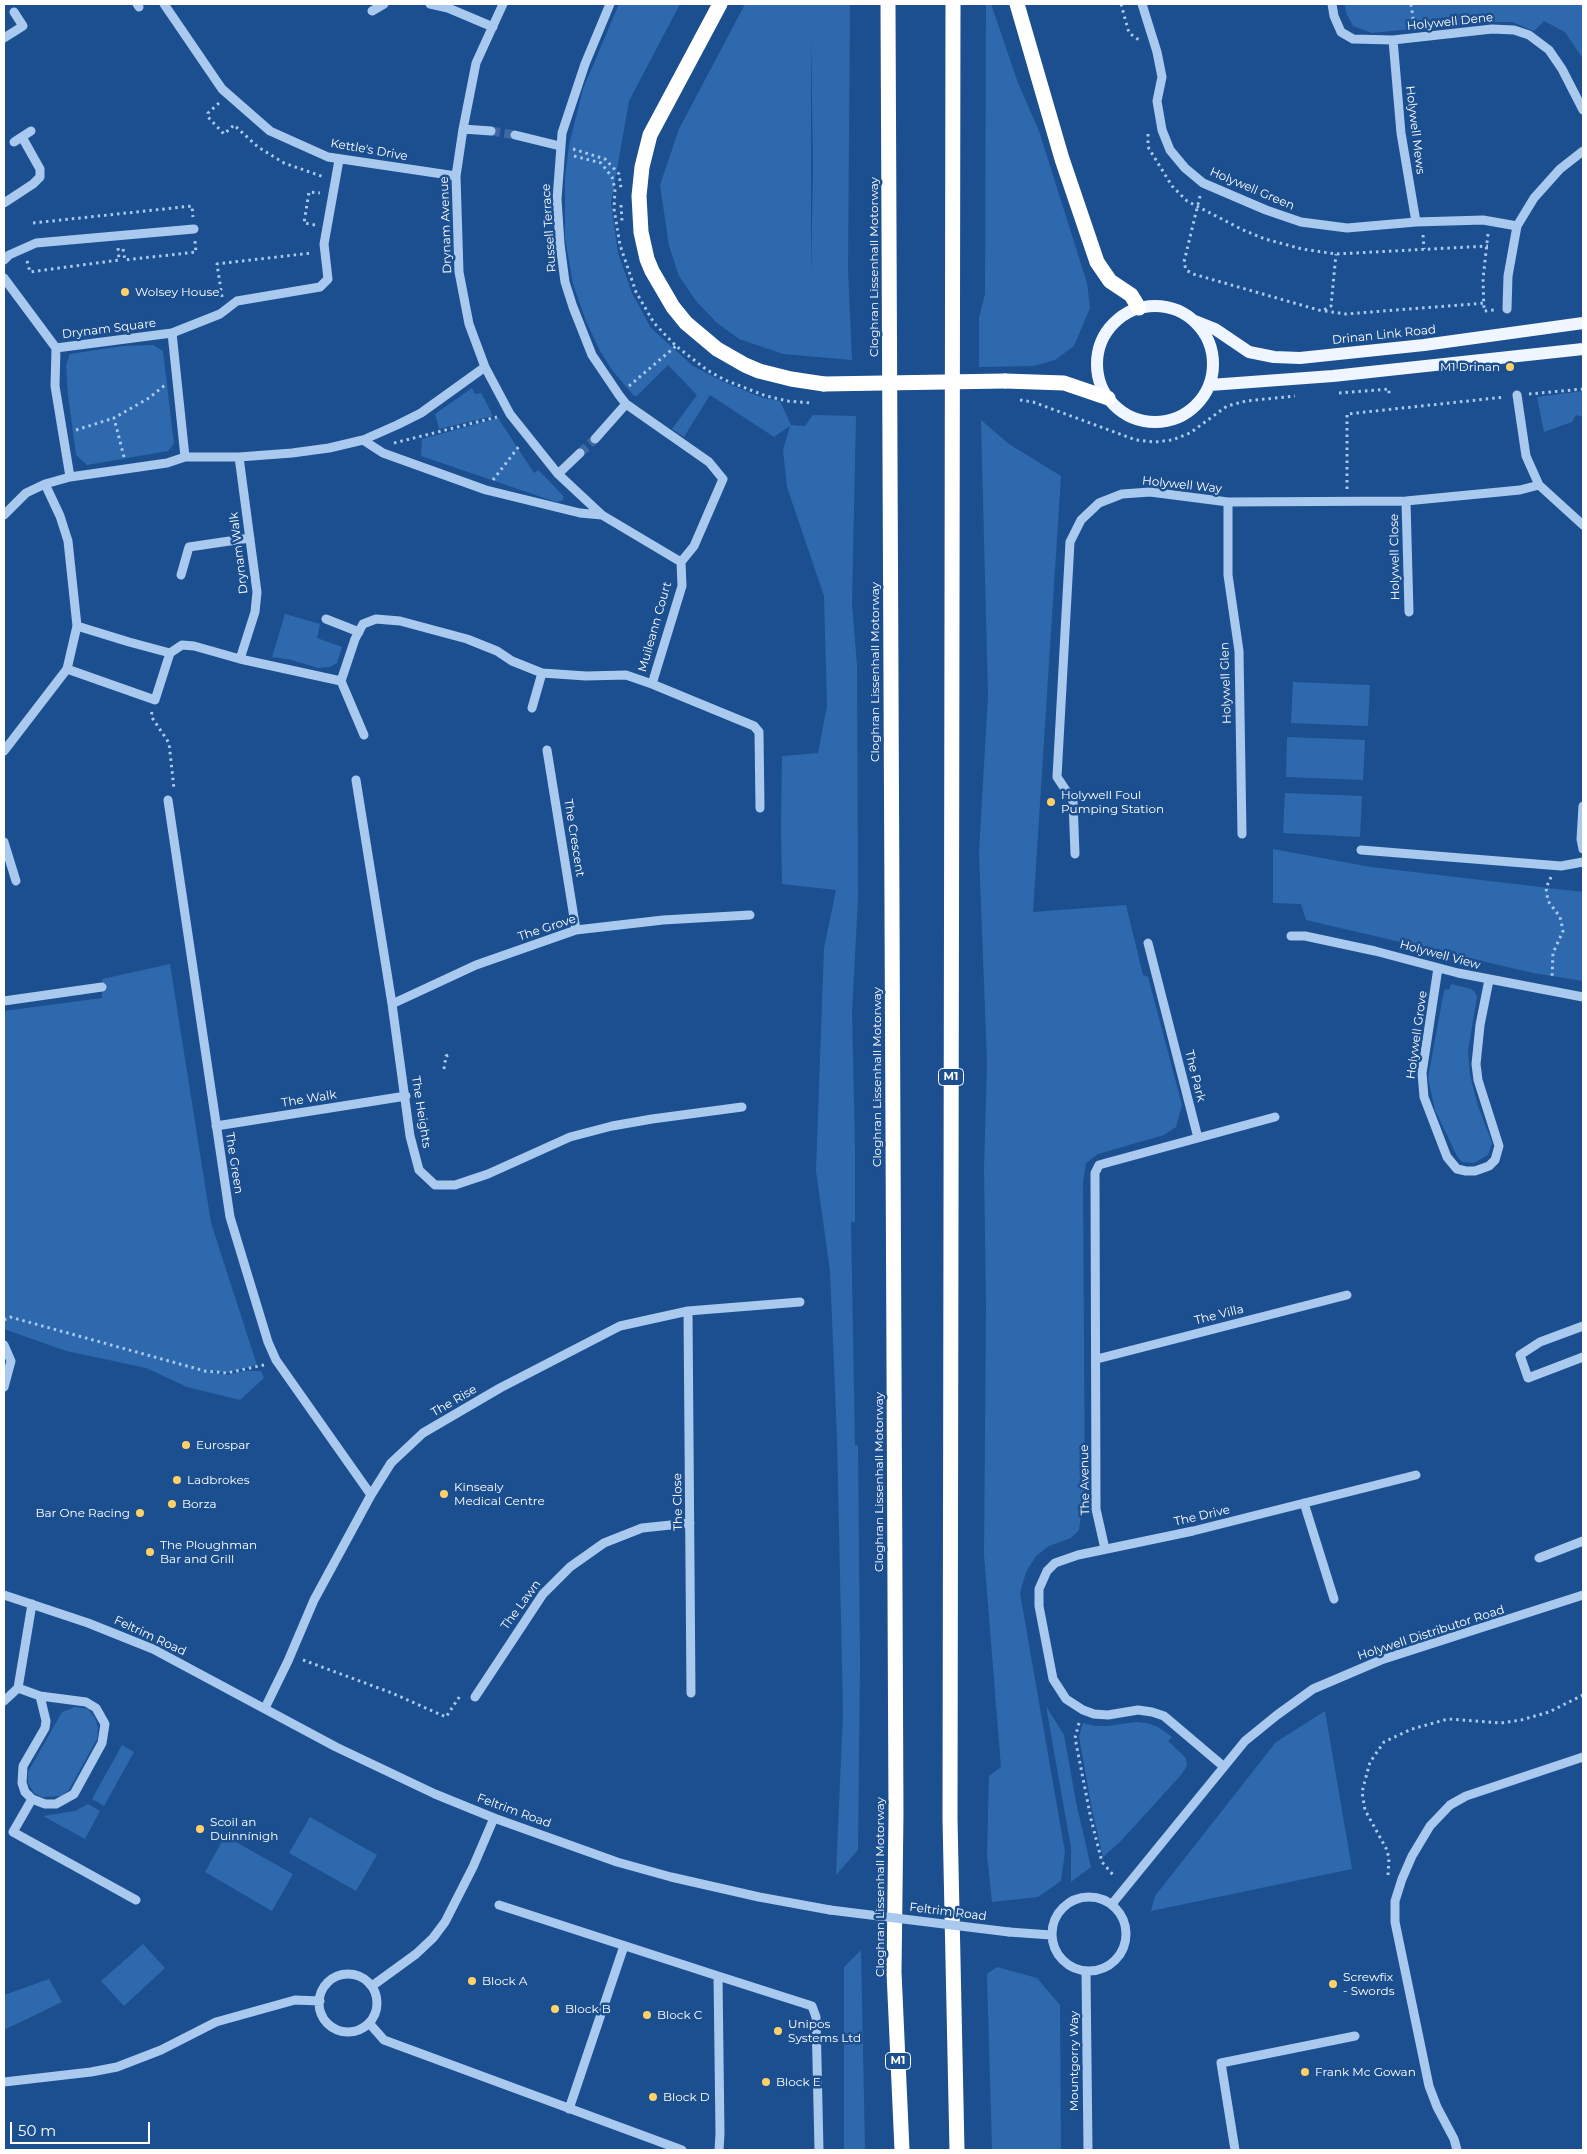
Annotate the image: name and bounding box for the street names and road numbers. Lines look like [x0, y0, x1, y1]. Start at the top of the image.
street label: Holywell Dene [1406, 10, 1494, 34]
street label: Holywell Mews [1402, 85, 1428, 175]
street label: Kettle's Drive [329, 136, 409, 164]
street label: Holywell Green [1207, 165, 1297, 213]
street label: Drynam Avenue [437, 176, 455, 274]
street label: Cloghran Lissenhall Motorway [867, 177, 881, 357]
street label: Russell Terrace [539, 183, 559, 273]
street label: Drynam Square [61, 316, 157, 342]
street label: Drinan Link Road [1331, 322, 1437, 348]
street label: Holywell Way [1141, 474, 1223, 496]
street label: Drynam Walk [227, 511, 251, 595]
street label: Holywell Close [1387, 514, 1403, 600]
street label: Muileann Court [635, 580, 675, 674]
street label: Cloghran Lissenhall Motorway [868, 582, 882, 762]
street label: Holywell Glen [1217, 642, 1235, 724]
street label: The Crescent [561, 798, 587, 878]
street label: The Grove [516, 912, 578, 944]
street label: Holywell View [1398, 937, 1482, 973]
street label: Cloghran Lissenhall Motorway [870, 987, 884, 1167]
street label: Holywell Grove [1404, 990, 1430, 1080]
street label: The Park [1182, 1049, 1208, 1103]
road number: M1 [938, 1068, 964, 1086]
street label: The Heights [408, 1075, 434, 1149]
street label: The Walk [280, 1088, 338, 1110]
street label: The Green [222, 1131, 246, 1195]
street label: The Villa [1193, 1302, 1245, 1328]
street label: The Rise [429, 1382, 479, 1420]
street label: Cloghran Lissenhall Motorway [872, 1392, 886, 1572]
street label: The Avenue [1077, 1445, 1093, 1515]
street label: The Close [670, 1473, 686, 1531]
street label: The Drive [1173, 1503, 1231, 1529]
street label: The Lawn [498, 1577, 544, 1633]
street label: Holywell Distributor Road [1356, 1602, 1506, 1664]
street label: Feltrim Road [112, 1613, 188, 1659]
street label: Feltrim Road [475, 1791, 553, 1831]
street label: Cloghran Lissenhall Motorway [873, 1797, 887, 1977]
street label: Feltrim Road [908, 1900, 988, 1924]
street label: Mountgorry Way [1067, 2011, 1081, 2111]
road number: M1 [886, 2052, 910, 2070]

